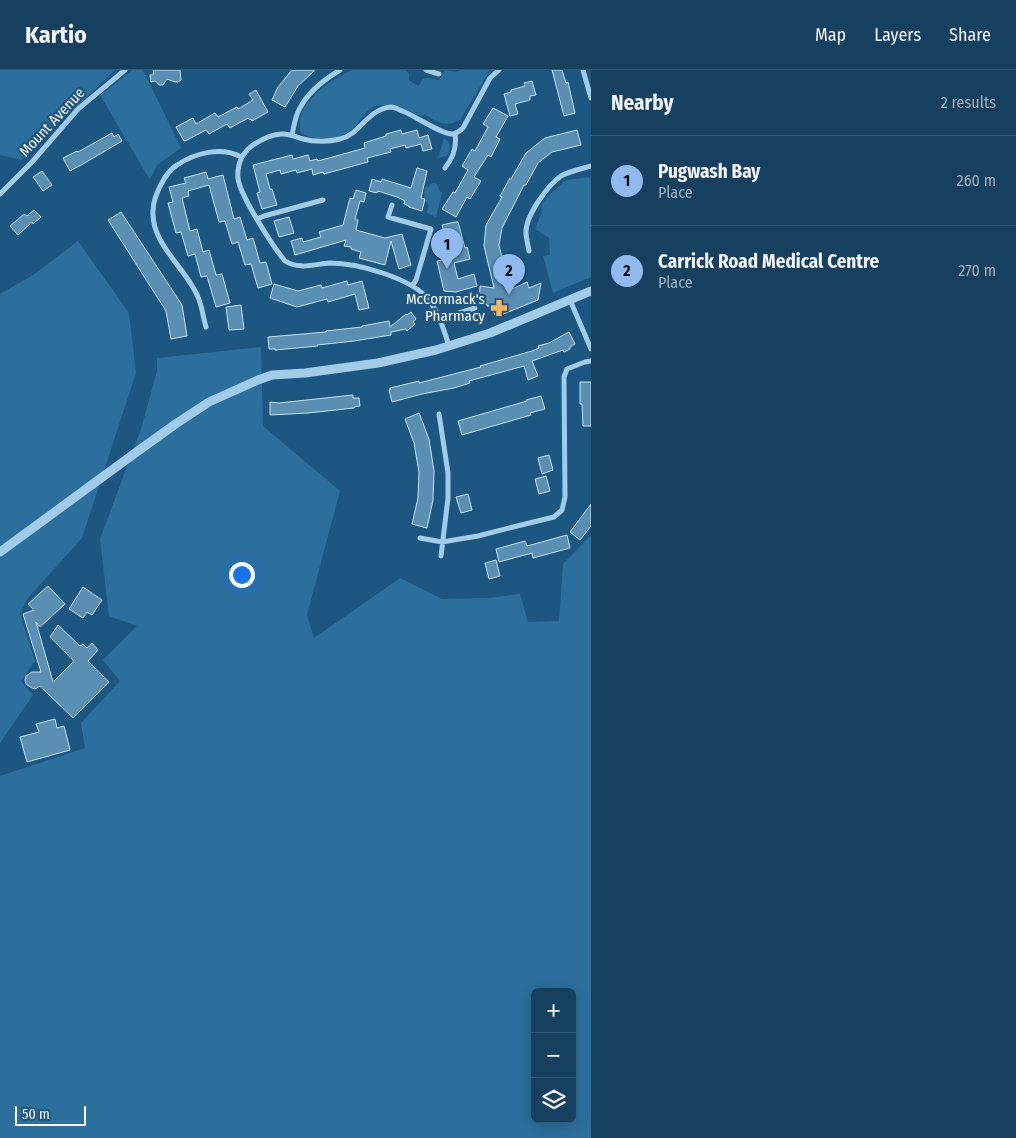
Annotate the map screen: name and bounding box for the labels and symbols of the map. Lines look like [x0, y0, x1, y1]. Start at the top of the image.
street label: Mount Avenue [15, 84, 89, 160]
pin: 1 [431, 228, 463, 269]
pin: 2 [493, 254, 525, 295]
place label: McCormack's Pharmacy [406, 290, 485, 325]
pharmacy icon: McCormack's Pharmacy [489, 298, 509, 318]
your location [229, 562, 255, 588]
scale bar [15, 1103, 86, 1126]

